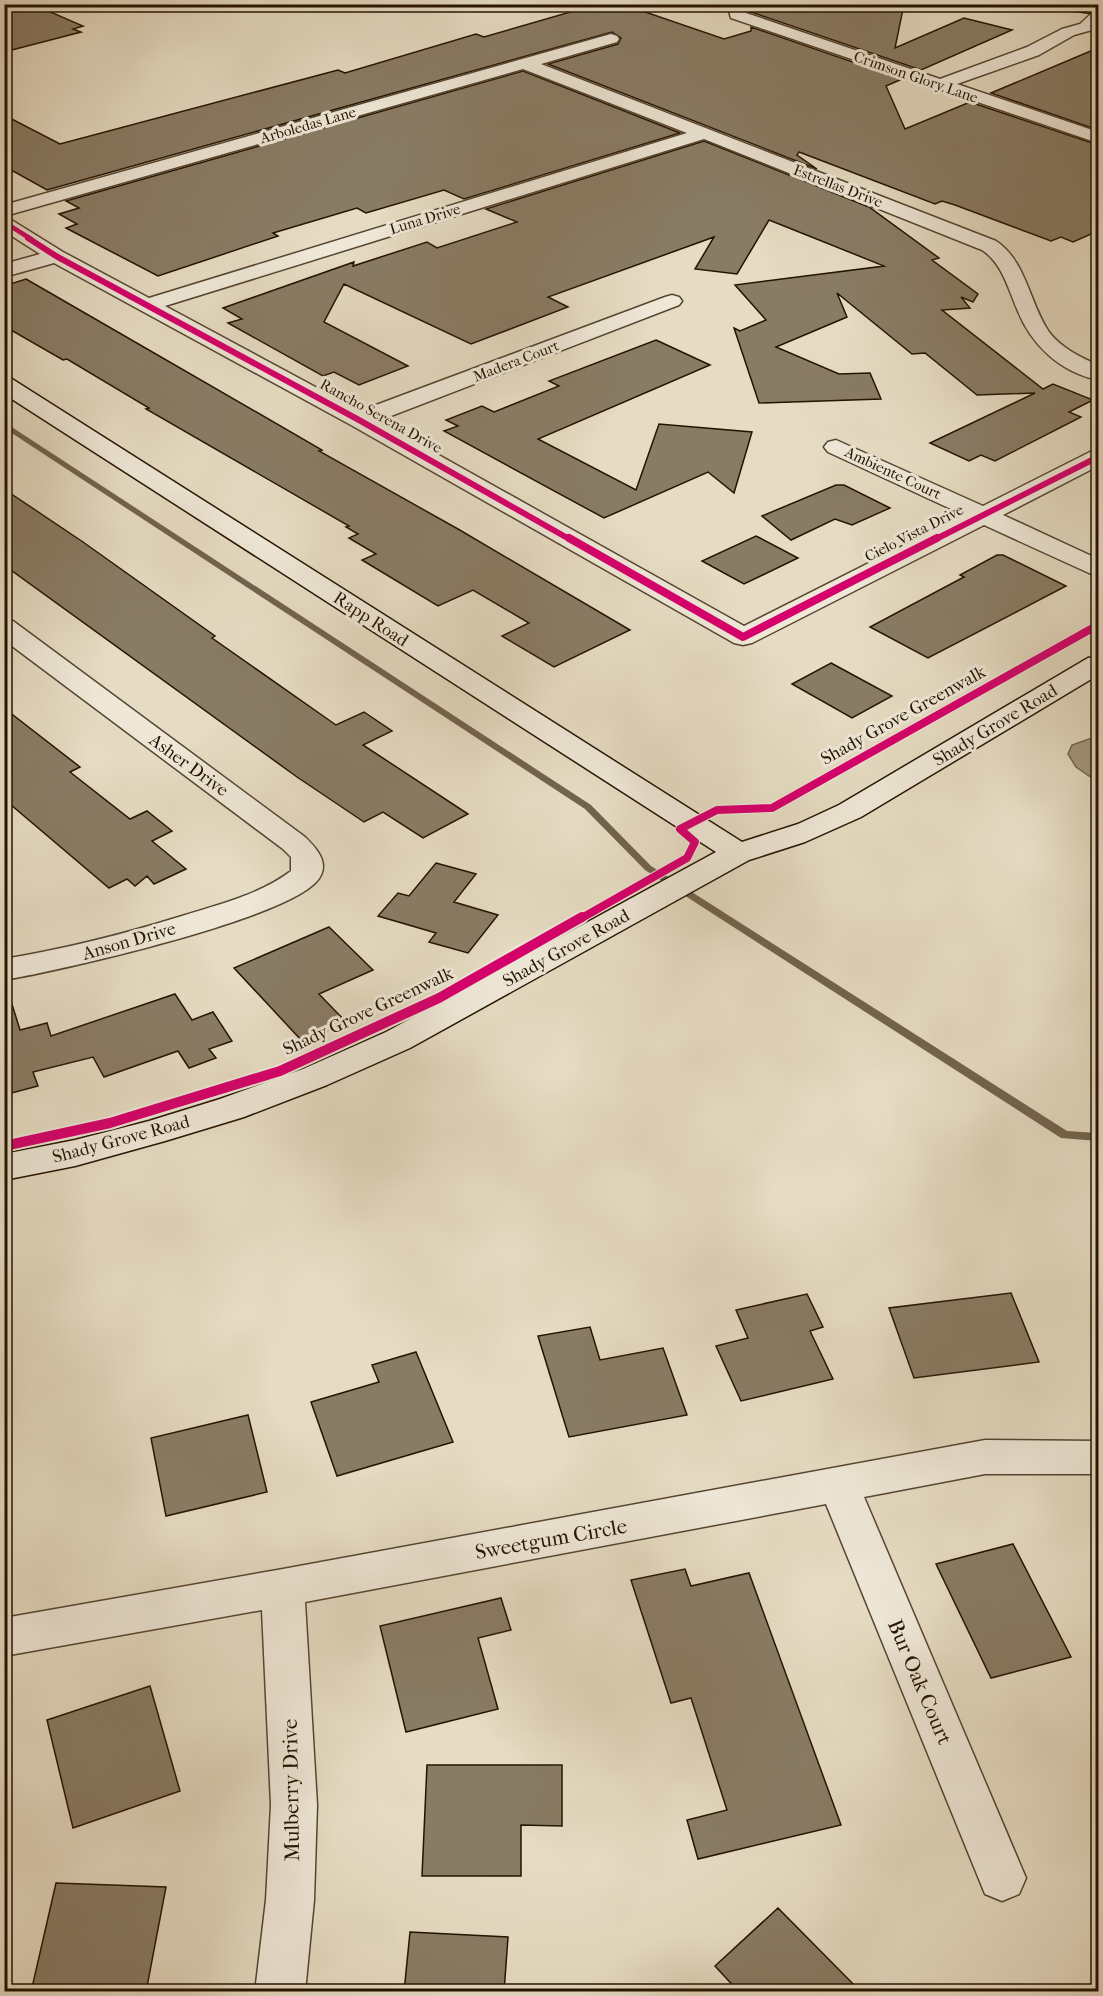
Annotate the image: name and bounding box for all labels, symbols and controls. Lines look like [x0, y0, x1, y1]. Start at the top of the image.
street label: Crimson Glory Lane [852, 47, 981, 107]
street label: Arboledas Lane [257, 103, 359, 148]
street label: Estrellas Drive [791, 161, 886, 212]
street label: Luna Drive [387, 200, 463, 238]
street label: Madera Court [470, 336, 562, 386]
street label: Rancho Serena Drive [317, 375, 446, 457]
street label: Ambiente Court [841, 442, 945, 503]
street label: Cielo Vista Drive [862, 500, 967, 566]
street label: Rapp Road [329, 587, 412, 652]
street label: Shady Grove Greenwalk [817, 661, 990, 770]
street label: Shady Grove Road [929, 680, 1061, 771]
street label: Asher Drive [144, 729, 232, 801]
street label: Shady Grove Road [499, 905, 633, 992]
street label: Anson Drive [79, 918, 178, 965]
street label: Shady Grove Greenwalk [280, 962, 457, 1060]
street label: Shady Grove Road [50, 1111, 192, 1168]
street label: Sweetgum Circle [473, 1514, 629, 1564]
street label: Bur Oak Court [883, 1616, 957, 1749]
street label: Mulberry Drive [278, 1718, 304, 1862]

